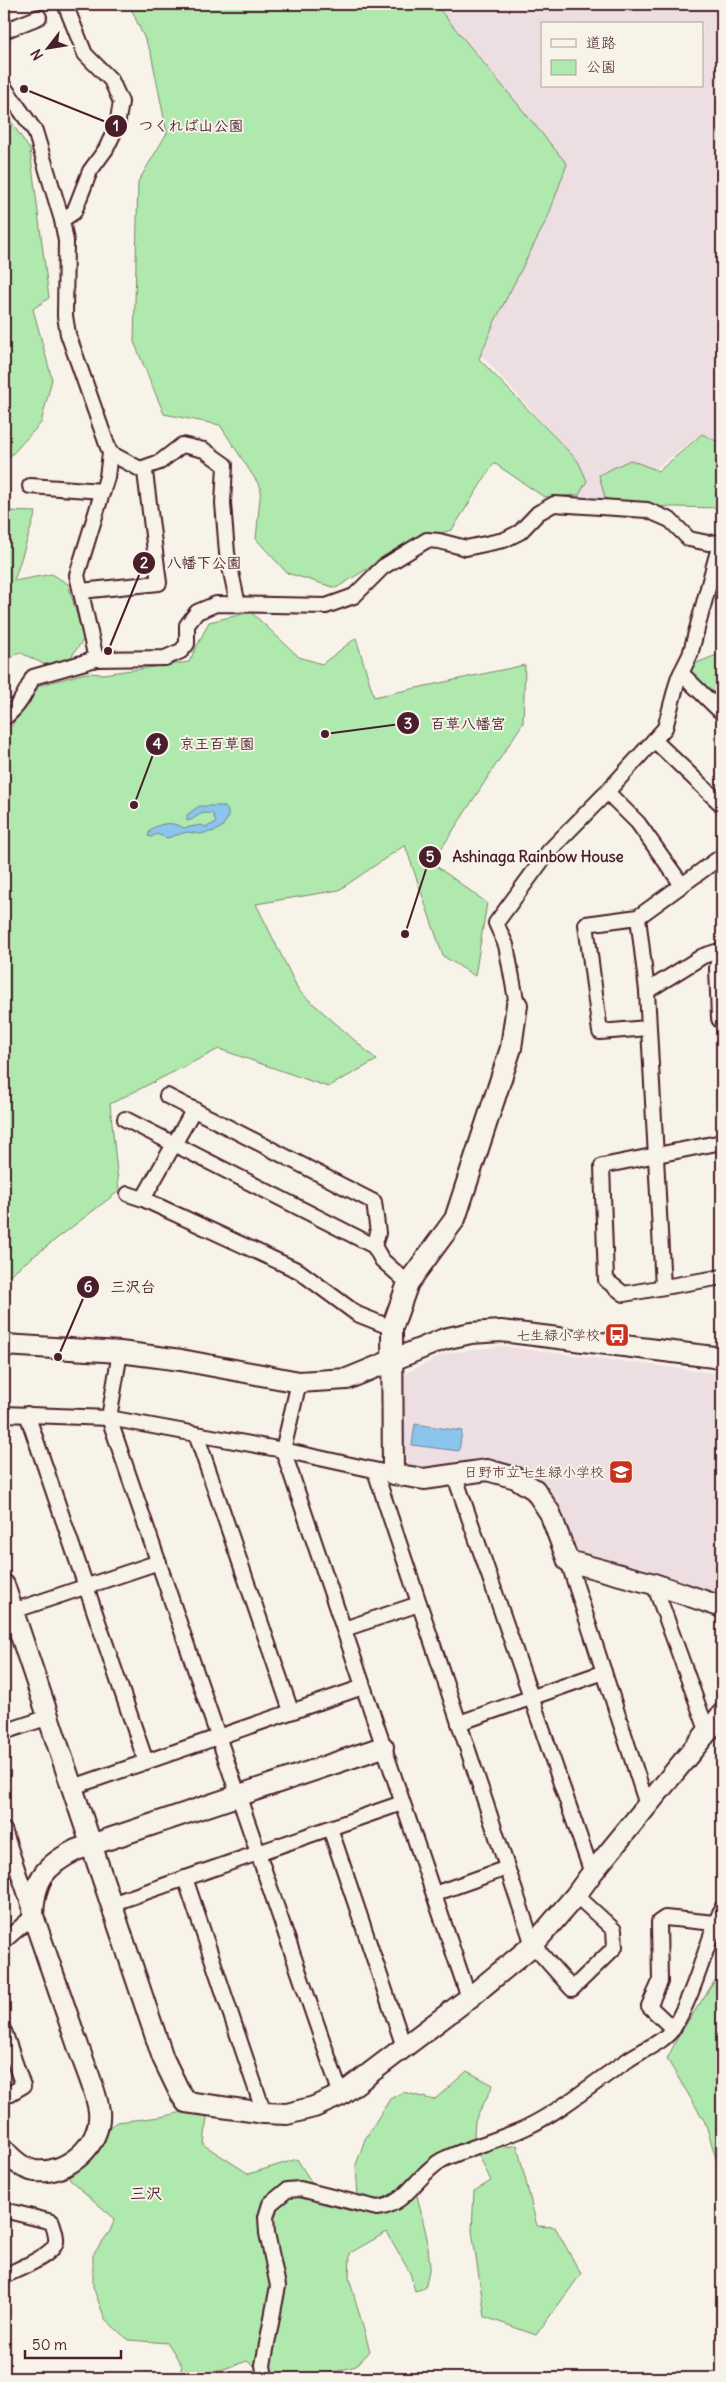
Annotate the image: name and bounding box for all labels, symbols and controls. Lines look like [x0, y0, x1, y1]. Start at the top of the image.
north arrow [22, 22, 72, 72]
legend [541, 22, 704, 88]
text: 道路 [586, 33, 616, 52]
text: N [27, 46, 47, 63]
text: 公園 [586, 57, 616, 76]
callout: つくれば山公園 [104, 111, 254, 141]
text: 1 [113, 116, 119, 135]
text: つくれば山公園 [138, 116, 244, 135]
callout: 八幡下公園 [132, 548, 252, 578]
text: 2 [140, 553, 148, 572]
text: 八幡下公園 [166, 553, 242, 572]
callout: 百草八幡宮 [396, 708, 516, 738]
text: 3 [404, 714, 412, 733]
text: 百草八幡宮 [430, 714, 506, 733]
callout: 京王百草園 [145, 729, 265, 759]
text: 4 [153, 734, 162, 753]
text: 京王百草園 [179, 734, 255, 753]
callout: Ashinaga Rainbow House [418, 842, 634, 872]
text: 5 [426, 847, 435, 866]
text: Ashinaga Rainbow House [452, 847, 624, 867]
callout: 三沢台 [76, 1272, 166, 1302]
text: 6 [84, 1277, 93, 1296]
text: 三沢台 [110, 1277, 156, 1296]
bus stop icon: 七生緑小学校 [604, 1322, 630, 1348]
place label: 七生緑小学校 [516, 1326, 600, 1344]
school or university icon: 日野市立七生緑小学校 [608, 1459, 634, 1485]
place label: 日野市立七生緑小学校 [464, 1463, 604, 1481]
district label: 三沢 [130, 2183, 162, 2203]
scale bar [25, 2327, 121, 2359]
text: 50 m [32, 2335, 67, 2354]

